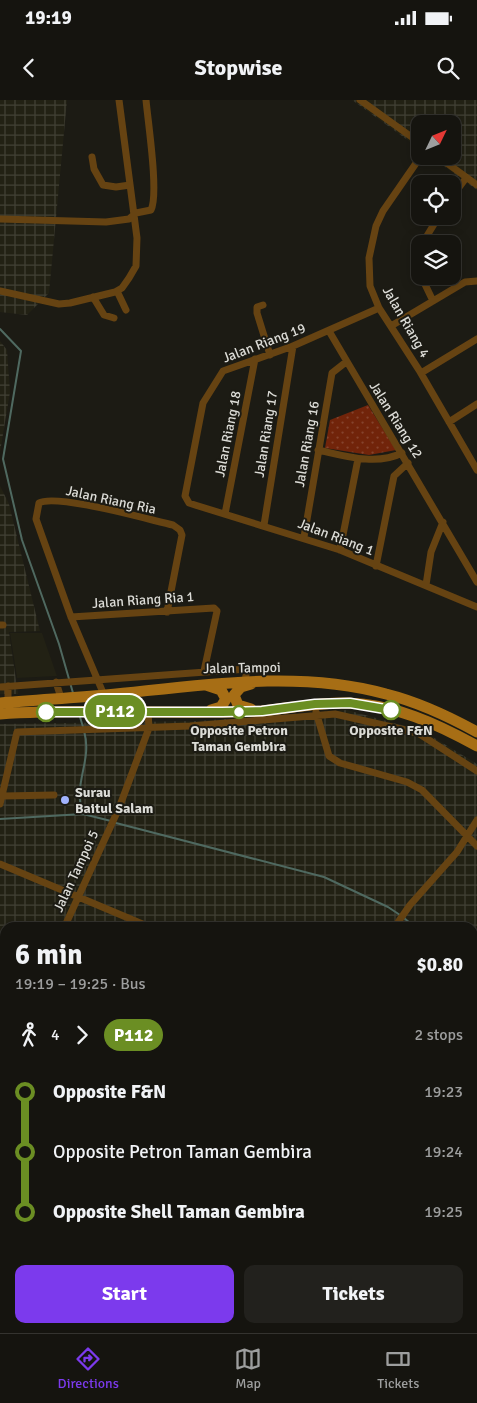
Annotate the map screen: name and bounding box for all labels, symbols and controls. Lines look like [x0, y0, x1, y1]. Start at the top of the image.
text: 19:19 [25, 6, 72, 30]
icon: back [15, 54, 43, 82]
text: Stopwise [195, 54, 282, 81]
icon: search [434, 54, 462, 82]
north arrow [411, 115, 461, 165]
map controls [411, 115, 461, 285]
button: locate [411, 175, 461, 225]
button: layers [411, 235, 461, 285]
street label: Jalan Riang 4 [379, 283, 434, 361]
street label: Jalan Riang 19 [220, 319, 308, 367]
street label: Jalan Riang 12 [366, 378, 426, 462]
street label: Jalan Riang 18 [211, 389, 245, 479]
street label: Jalan Riang 17 [251, 389, 281, 479]
street label: Jalan Riang 16 [291, 399, 323, 489]
street label: Jalan Riang Ria [64, 482, 158, 518]
street label: Jalan Riang 1 [296, 515, 376, 559]
street label: Jalan Riang Ria 1 [91, 588, 195, 612]
street label: Jalan Tampoi [203, 659, 281, 677]
line badge: P112 [80, 695, 150, 727]
text: P112 [95, 700, 135, 722]
marker: Opposite F&N [381, 700, 401, 720]
unlabelled marker [36, 702, 56, 722]
marker: Opposite Petron Taman Gembira [232, 705, 246, 719]
place label: Opposite Petron Taman Gembira [190, 722, 288, 755]
place label: Opposite F&N [349, 722, 433, 739]
place label: Surau Baitul Salam [75, 784, 153, 817]
marker: Surau Baitul Salam [59, 794, 71, 806]
street label: Jalan Tampoi 5 [50, 827, 102, 915]
text: 6 min [15, 938, 83, 972]
text: $0.80 [417, 953, 463, 977]
text: 19:19 – 19:25 · Bus [15, 974, 146, 994]
icon: walk [15, 1021, 43, 1049]
icon: forward [68, 1021, 96, 1049]
text: P112 [114, 1024, 153, 1046]
text: 4 [51, 1025, 60, 1045]
text: 2 stops [415, 1025, 463, 1045]
text: Opposite F&N [53, 1080, 166, 1104]
text: 19:23 [424, 1082, 463, 1102]
text: Opposite Petron Taman Gembira [53, 1140, 312, 1164]
text: 19:24 [424, 1142, 463, 1162]
text: Opposite Shell Taman Gembira [53, 1200, 305, 1224]
text: 19:25 [424, 1202, 463, 1222]
button: Start [15, 1265, 234, 1323]
button: Tickets [244, 1265, 463, 1323]
tab: Directions [58, 1345, 119, 1392]
tab: Map [234, 1345, 262, 1392]
tab: Tickets [377, 1345, 419, 1392]

